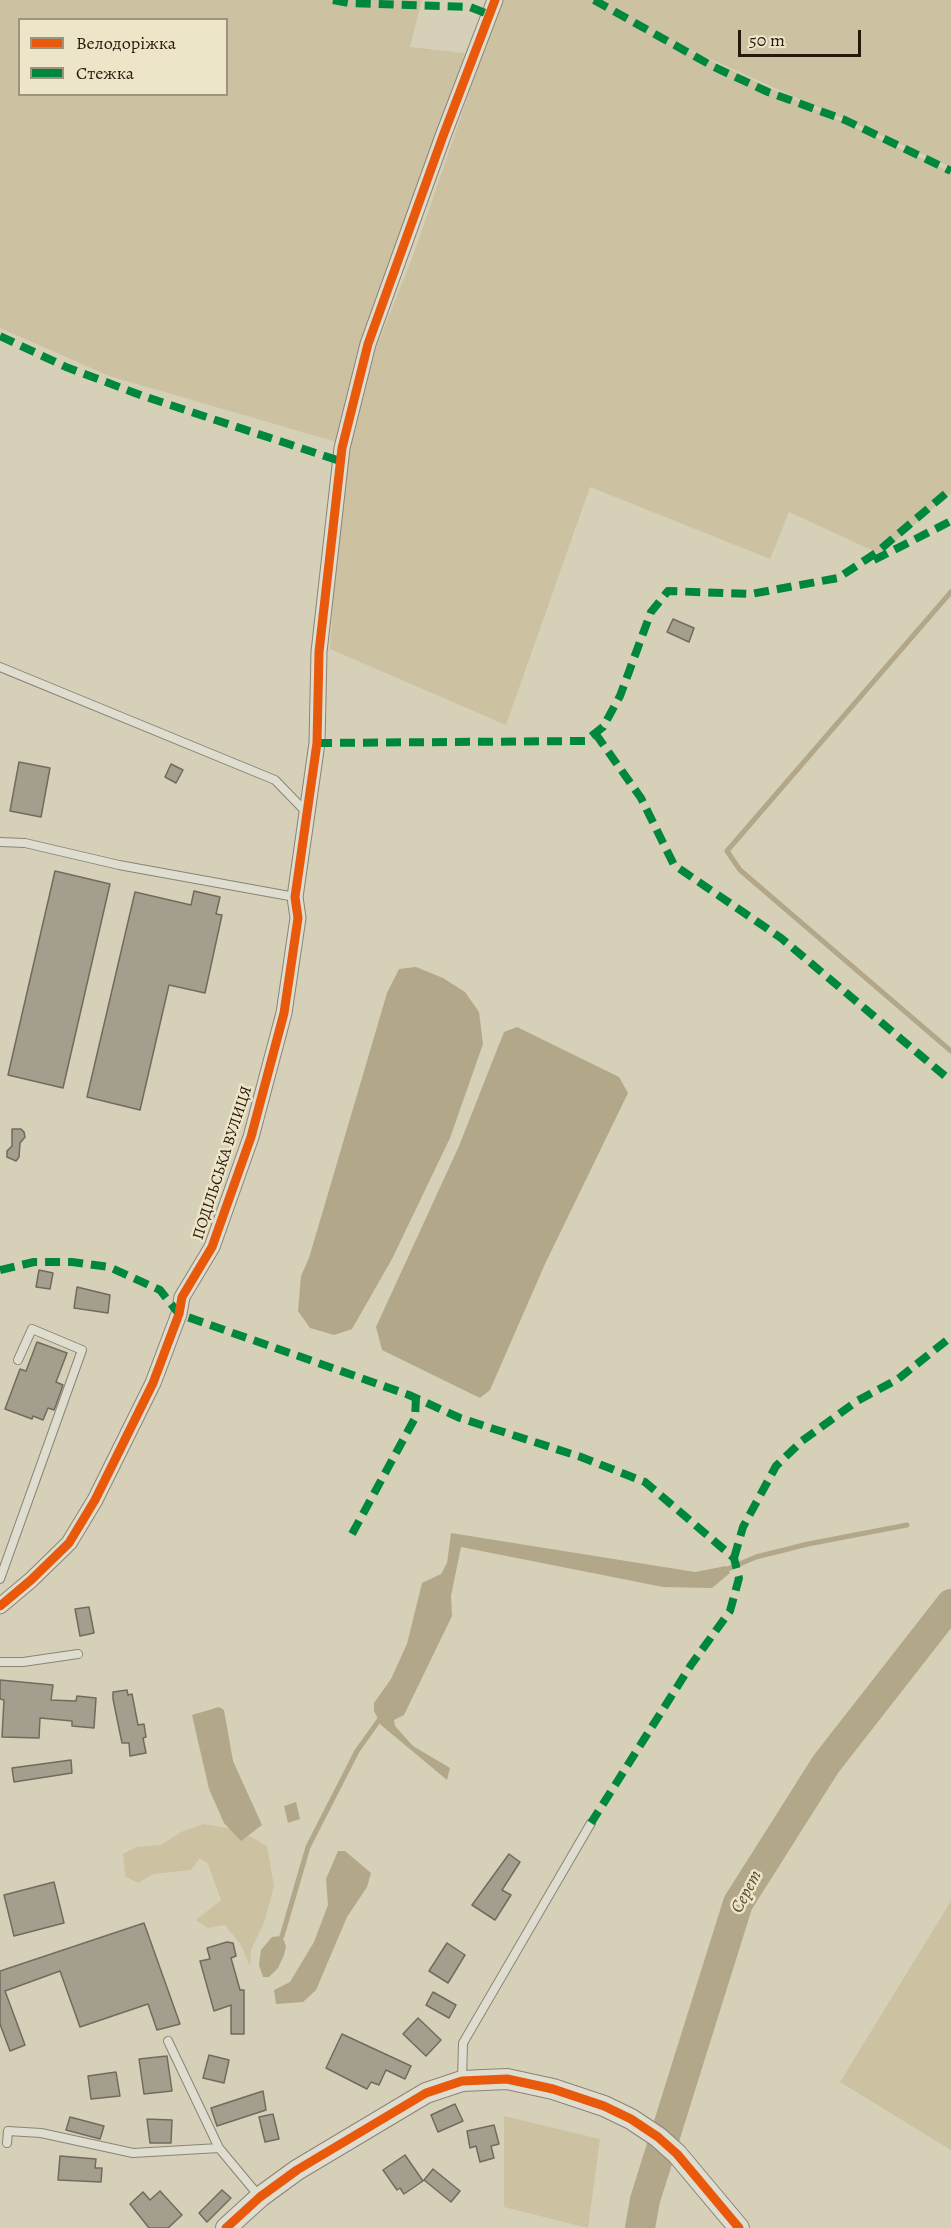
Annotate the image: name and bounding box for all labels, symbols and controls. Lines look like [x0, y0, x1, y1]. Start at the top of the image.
legend [18, 18, 228, 96]
scale bar [741, 18, 864, 56]
text: 50 m [749, 28, 785, 52]
text: Велодоріжка [76, 31, 176, 55]
text: Стежка [76, 61, 134, 85]
street label: ПОДІЛЬСЬКА ВУЛИЦЯ [189, 1084, 257, 1242]
water label: Серет [727, 1867, 767, 1917]

